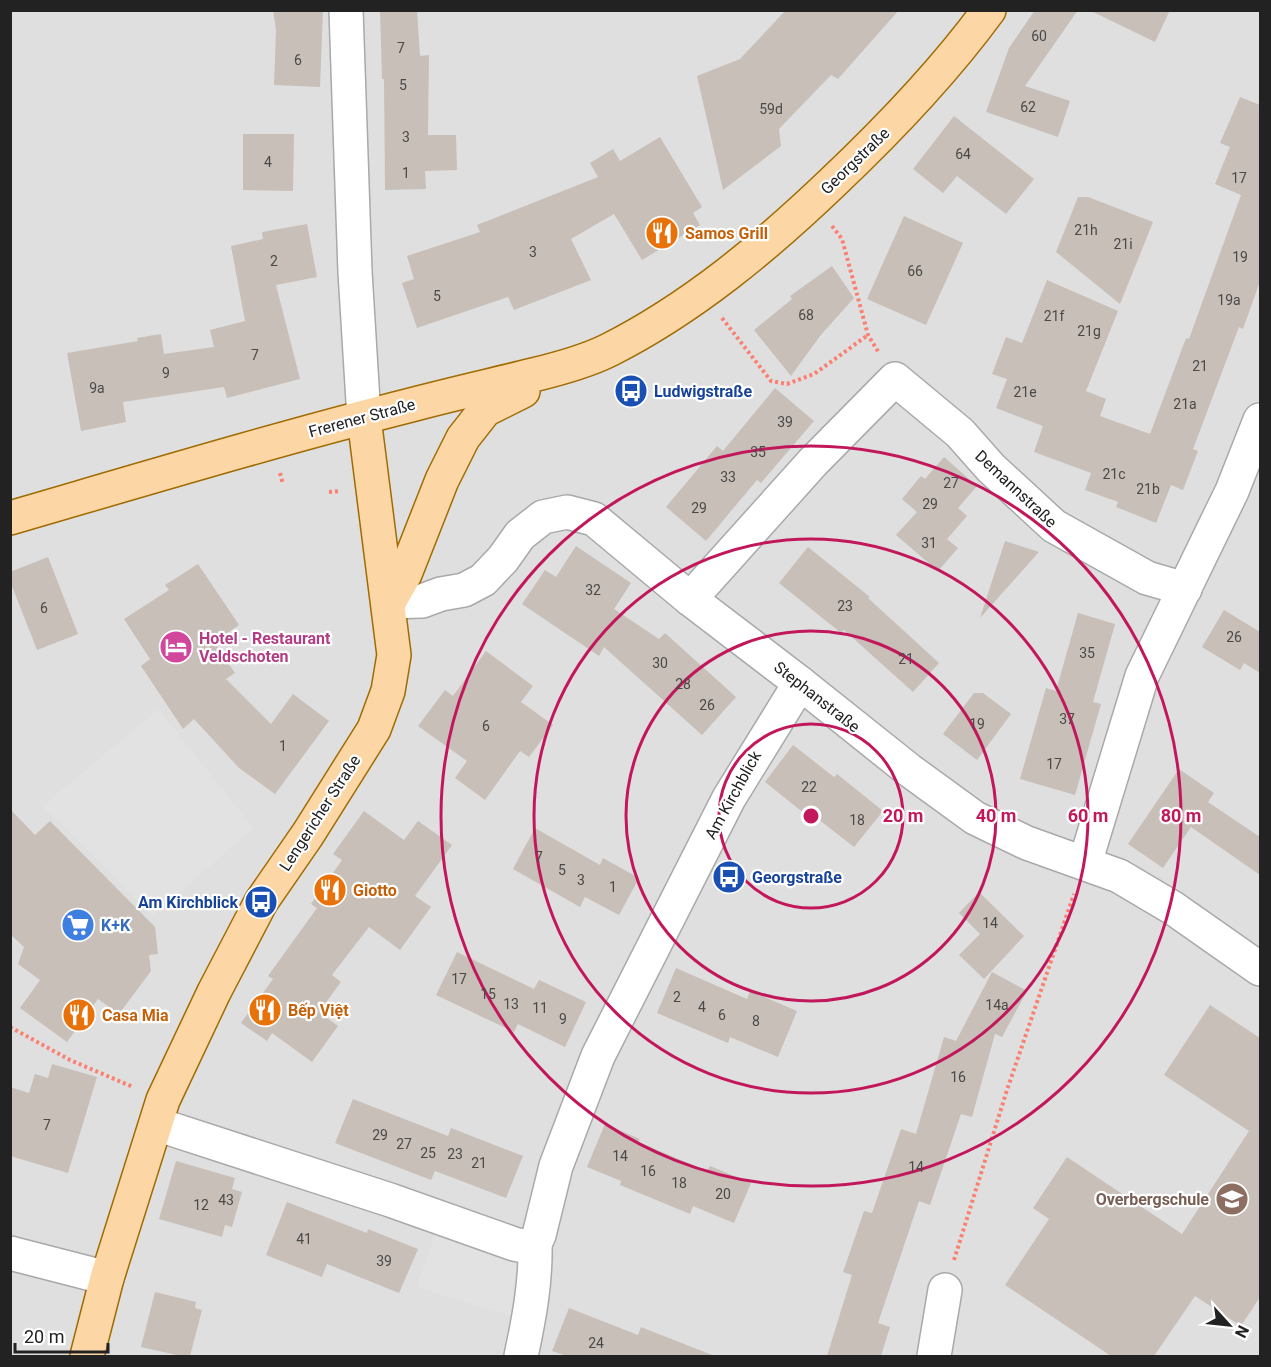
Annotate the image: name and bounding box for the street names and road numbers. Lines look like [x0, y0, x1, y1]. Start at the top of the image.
street label: Georgstraße [817, 124, 893, 198]
street label: Frerener Straße [307, 395, 417, 441]
street label: Demannstraße [971, 446, 1061, 532]
street label: Stephanstraße [770, 658, 864, 736]
street label: Am Kirchblick [701, 747, 766, 842]
street label: Lengericher Straße [275, 751, 365, 875]

